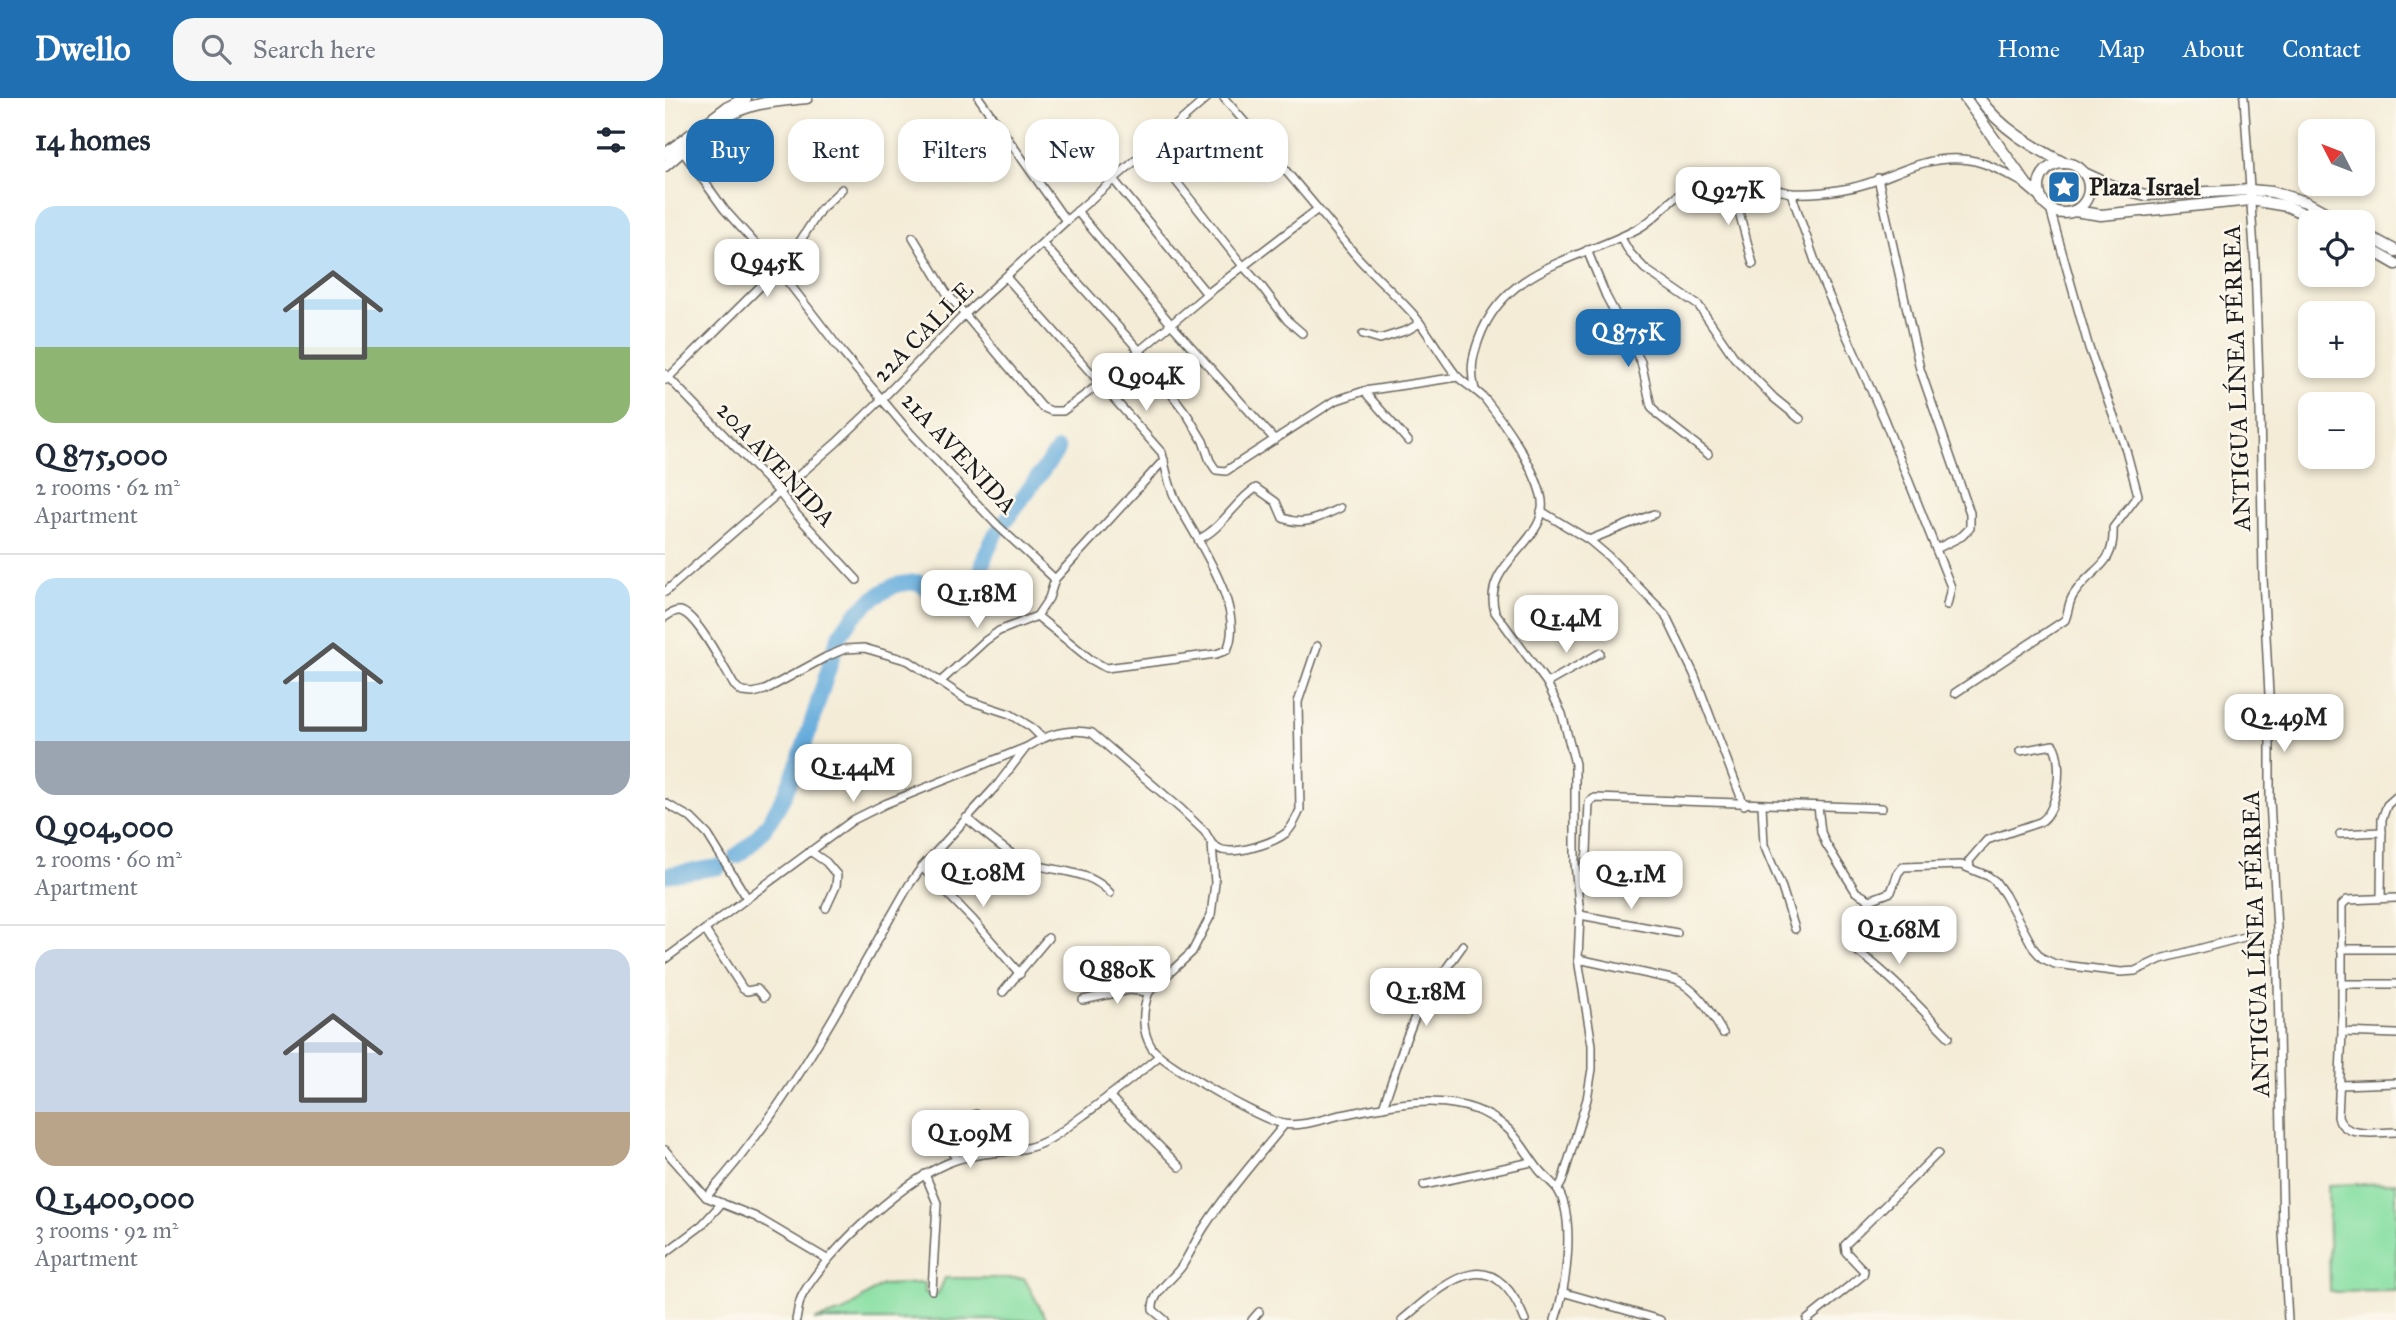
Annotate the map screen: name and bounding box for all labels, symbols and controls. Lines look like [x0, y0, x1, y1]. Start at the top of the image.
search box [173, 18, 663, 81]
text: Dwello [35, 29, 131, 69]
icon: search [197, 30, 235, 68]
text: Search here [253, 33, 376, 65]
text: Home [1997, 34, 2060, 64]
text: Map [2098, 34, 2145, 64]
text: About [2183, 34, 2244, 64]
text: Contact [2282, 34, 2361, 64]
chip: Buy [686, 119, 774, 182]
chip: Rent [788, 119, 884, 182]
chip: Filters [898, 119, 1011, 182]
chip: New [1025, 119, 1119, 182]
chip: Apartment [1133, 119, 1288, 182]
north arrow [2298, 119, 2375, 196]
map controls [2298, 119, 2375, 469]
icon: filters [592, 121, 630, 159]
text: 14 homes [35, 122, 150, 158]
pin: Q 927K [1671, 167, 1785, 227]
place icon: Plaza Israel [2045, 168, 2083, 206]
place label: Plaza Israel [2089, 172, 2201, 202]
text: Q 927K [1692, 176, 1764, 204]
button: locate [2298, 210, 2375, 287]
street label: ANTIGUA LÍNEA FÉRREA [2217, 224, 2257, 533]
pin: Q 945K [710, 240, 824, 299]
text: Q 945K [730, 248, 804, 276]
icon: home [270, 252, 396, 378]
street label: 22A CALLE [866, 275, 980, 389]
button: + [2298, 301, 2375, 378]
pin: Q 875K [1571, 310, 1685, 369]
text: Q 875K [1592, 318, 1664, 346]
pin: Q 904K [1089, 354, 1203, 413]
text: Q 904K [1108, 362, 1184, 390]
street label: 21A AVENIDA [895, 386, 1023, 520]
button: − [2298, 392, 2375, 469]
street label: 20A AVENIDA [710, 395, 842, 533]
text: Q 875,000 [35, 437, 168, 473]
text: 2 rooms · 62 m² [35, 473, 180, 501]
text: Apartment [35, 501, 138, 529]
pin: Q 1.18M [912, 570, 1042, 630]
text: Q 1.18M [937, 579, 1017, 607]
pin: Q 1.4M [1509, 596, 1623, 655]
text: Q 1.4M [1530, 604, 1602, 632]
icon: home [270, 624, 396, 750]
pin: Q 2.49M [2219, 694, 2349, 754]
text: Q 2.49M [2241, 703, 2327, 731]
pin: Q 1.44M [788, 744, 918, 804]
text: Q 1.44M [811, 753, 895, 781]
street label: ANTIGUA LÍNEA FÉRREA [2236, 790, 2276, 1099]
text: Q 904,000 [35, 809, 174, 845]
text: 2 rooms · 60 m² [35, 845, 182, 873]
pin: Q 1.08M [918, 850, 1048, 909]
pin: Q 2.1M [1574, 852, 1688, 911]
text: Q 1.08M [941, 858, 1025, 886]
text: Q 2.1M [1596, 860, 1666, 888]
text: Apartment [35, 873, 138, 901]
pin: Q 1.68M [1834, 906, 1964, 966]
text: Q 1.68M [1858, 915, 1940, 943]
pin: Q 880K [1060, 946, 1174, 1006]
text: Q 880K [1079, 955, 1155, 983]
pin: Q 1.18M [1361, 968, 1491, 1028]
text: Q 1.18M [1386, 977, 1466, 1005]
icon: home [270, 995, 396, 1121]
pin: Q 1.09M [905, 1110, 1035, 1170]
text: Q 1.09M [928, 1119, 1012, 1147]
text: Q 1,400,000 [35, 1180, 195, 1216]
text: 3 rooms · 92 m² [35, 1216, 178, 1244]
text: Apartment [35, 1244, 138, 1272]

